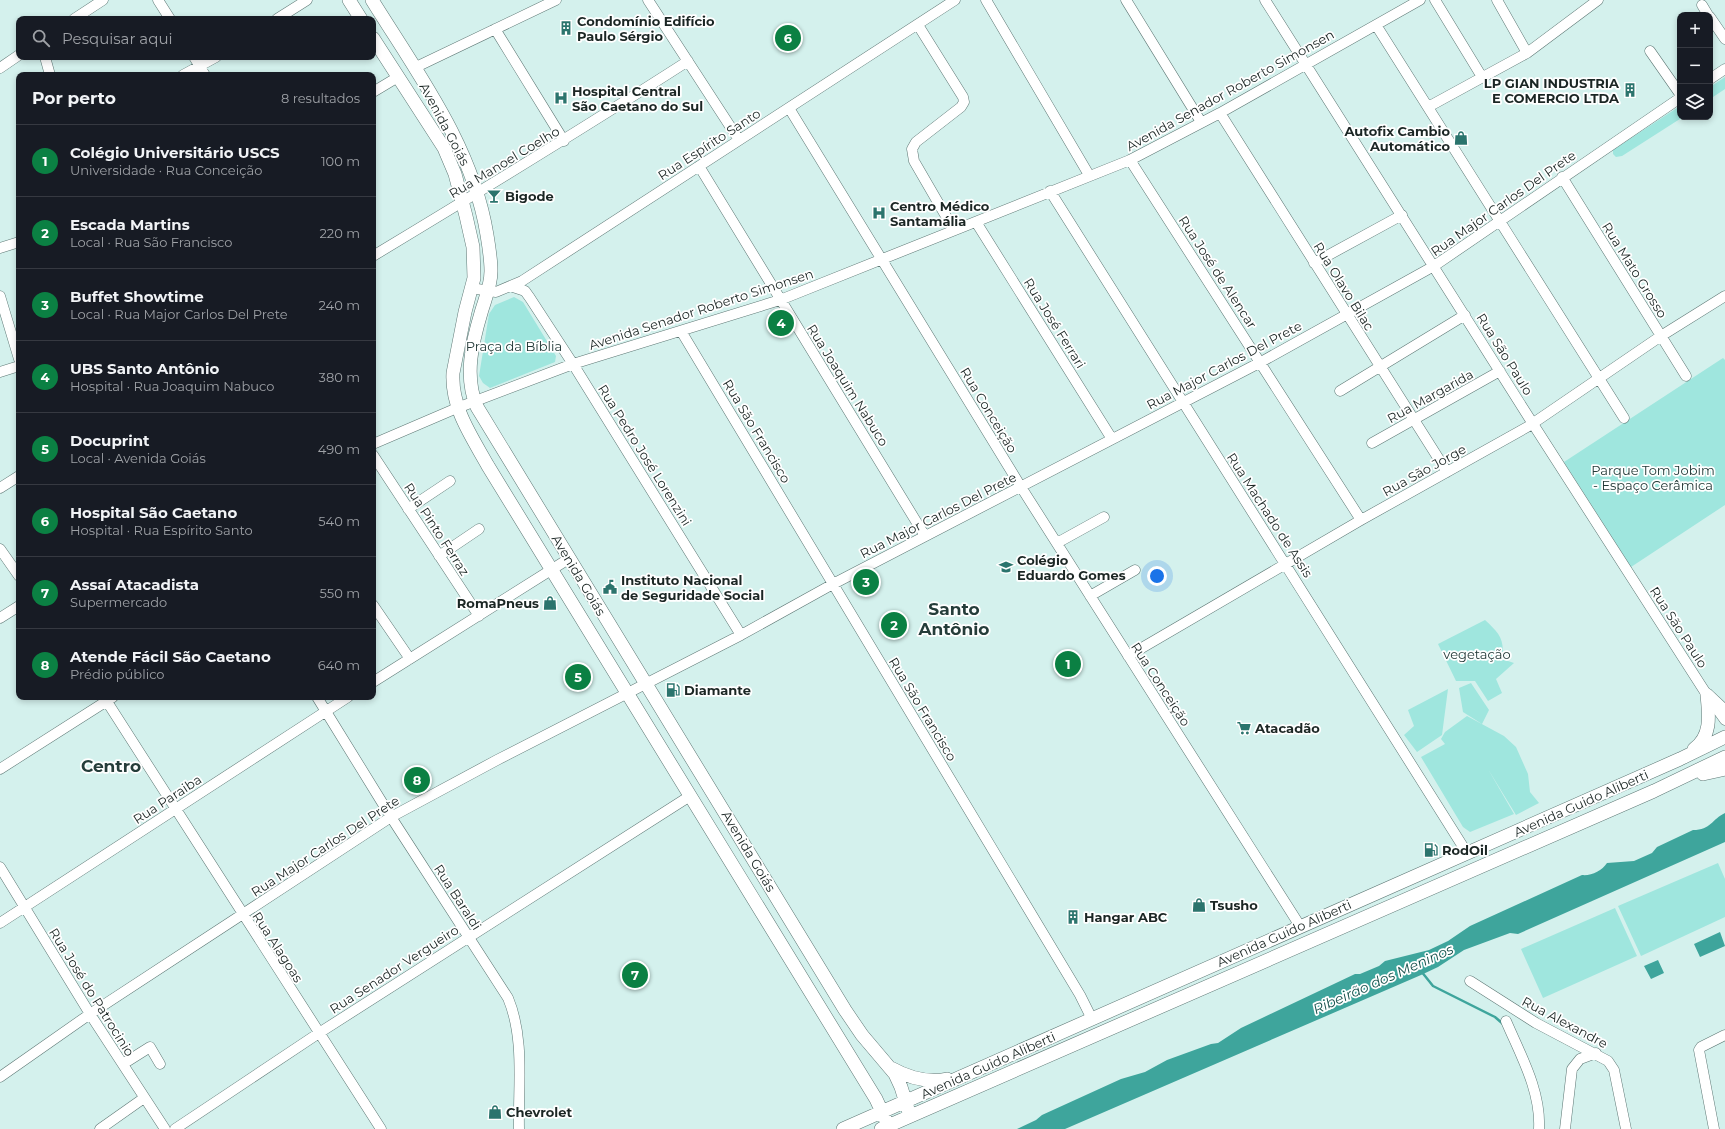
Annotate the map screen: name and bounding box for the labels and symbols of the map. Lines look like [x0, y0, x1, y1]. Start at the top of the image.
place label: Condomínio Edifício Paulo Sérgio [577, 13, 715, 44]
building icon: Condomínio Edifício Paulo Sérgio [558, 20, 574, 36]
pin: 6 [775, 23, 801, 53]
street label: Avenida Senador Roberto Simonsen [1123, 26, 1337, 154]
place label: LP GIAN INDUSTRIA E COMERCIO LTDA [1484, 75, 1620, 106]
street label: Avenida Goiás [416, 80, 474, 168]
building icon: LP GIAN INDUSTRIA E COMERCIO LTDA [1622, 82, 1638, 98]
place label: Hospital Central São Caetano do Sul [572, 83, 703, 114]
hospital icon: Hospital Central São Caetano do Sul [553, 90, 569, 106]
street label: Rua Espírito Santo [655, 105, 763, 183]
street label: Rua Manoel Coelho [446, 123, 562, 201]
place label: Autofix Cambio Automático [1343, 123, 1450, 154]
shop icon: Autofix Cambio Automático [1453, 130, 1469, 146]
street label: Rua Major Carlos Del Prete [1427, 147, 1579, 259]
bar icon: Bigode [486, 188, 502, 204]
place label: Bigode [505, 188, 554, 204]
place label: Centro Médico Santamália [890, 198, 990, 229]
hospital icon: Centro Médico Santamália [871, 205, 887, 221]
street label: Rua José de Alencar [1176, 213, 1260, 331]
street label: Rua Mato Grosso [1599, 219, 1671, 321]
street label: Rua Olavo Bilac [1310, 239, 1378, 333]
street label: Avenida Senador Roberto Simonsen [587, 265, 815, 353]
street label: Rua José Ferrari [1021, 275, 1089, 371]
pin: 4 [768, 308, 794, 338]
street label: Rua São Paulo [1473, 310, 1537, 398]
street label: Rua Major Carlos Del Prete [1144, 317, 1304, 413]
street label: Rua Joaquim Nabuco [804, 321, 892, 449]
park label: Praça da Bíblia [466, 338, 562, 354]
street label: Rua Conceição [957, 364, 1021, 456]
street label: Rua Margarida [1384, 366, 1476, 426]
street label: Rua São Francisco [720, 376, 794, 486]
street label: Rua Pedro José Lorenzini [595, 381, 695, 529]
street label: Rua São Jorge [1379, 440, 1469, 500]
street label: Rua Machado de Assis [1224, 450, 1316, 580]
park label: Parque Tom Jobim - Espaço Cerâmica [1591, 462, 1715, 493]
street label: Rua Major Carlos Del Prete [857, 468, 1019, 561]
street label: Rua Pinto Ferraz [401, 480, 473, 579]
street label: Avenida Goiás [549, 532, 609, 618]
place label: Colégio Eduardo Gomes [1017, 552, 1126, 583]
school or university icon: Colégio Eduardo Gomes [998, 559, 1014, 575]
your location [1147, 566, 1167, 586]
pin: 3 [853, 567, 879, 597]
place label: Instituto Nacional de Seguridade Social [621, 572, 764, 603]
public building icon: Instituto Nacional de Seguridade Social [602, 579, 618, 595]
street label: Rua São Paulo [1647, 583, 1711, 671]
place label: RomaPneus [457, 595, 539, 611]
shop icon: RomaPneus [542, 595, 558, 611]
district label: Santo Antônio [917, 599, 990, 639]
pin: 2 [881, 610, 907, 640]
street label: Rua Conceição [1128, 639, 1194, 729]
park label: vegetação [1443, 646, 1511, 662]
pin: 1 [1055, 649, 1081, 679]
street label: Rua São Francisco [886, 654, 960, 764]
pin: 5 [565, 662, 591, 692]
fuel station icon: Diamante [665, 682, 681, 698]
place label: Diamante [684, 682, 751, 698]
supermarket icon: Atacadão [1236, 720, 1252, 736]
place label: Atacadão [1254, 720, 1320, 736]
district label: Centro [81, 756, 141, 776]
pin: 8 [404, 765, 430, 795]
street label: Avenida Guido Aliberti [1511, 766, 1651, 840]
street label: Rua Paraiba [130, 771, 204, 827]
street label: Rua Major Carlos Del Prete [248, 792, 402, 900]
street label: Avenida Goiás [719, 808, 779, 894]
fuel station icon: RodOil [1423, 842, 1439, 858]
place label: RodOil [1442, 842, 1488, 858]
street label: Rua Baraldi [431, 861, 485, 933]
street label: Avenida Guido Aliberti [1214, 896, 1354, 970]
shop icon: Tsusho [1191, 897, 1207, 913]
place label: Tsusho [1210, 897, 1258, 913]
street label: Rua Alagoas [249, 909, 307, 985]
building icon: Hangar ABC [1065, 909, 1081, 925]
place label: Hangar ABC [1084, 909, 1168, 925]
street label: Rua Senador Vergueiro [327, 921, 461, 1017]
street label: Rua José do Patrocinio [46, 925, 138, 1059]
water label: Ribeirão dos Meninos [1310, 940, 1456, 1018]
pin: 7 [622, 960, 648, 990]
street label: Rua Alexandre [1519, 993, 1611, 1051]
street label: Avenida Guido Aliberti [918, 1028, 1058, 1102]
shop icon: Chevrolet [487, 1104, 503, 1120]
place label: Chevrolet [506, 1104, 572, 1120]

